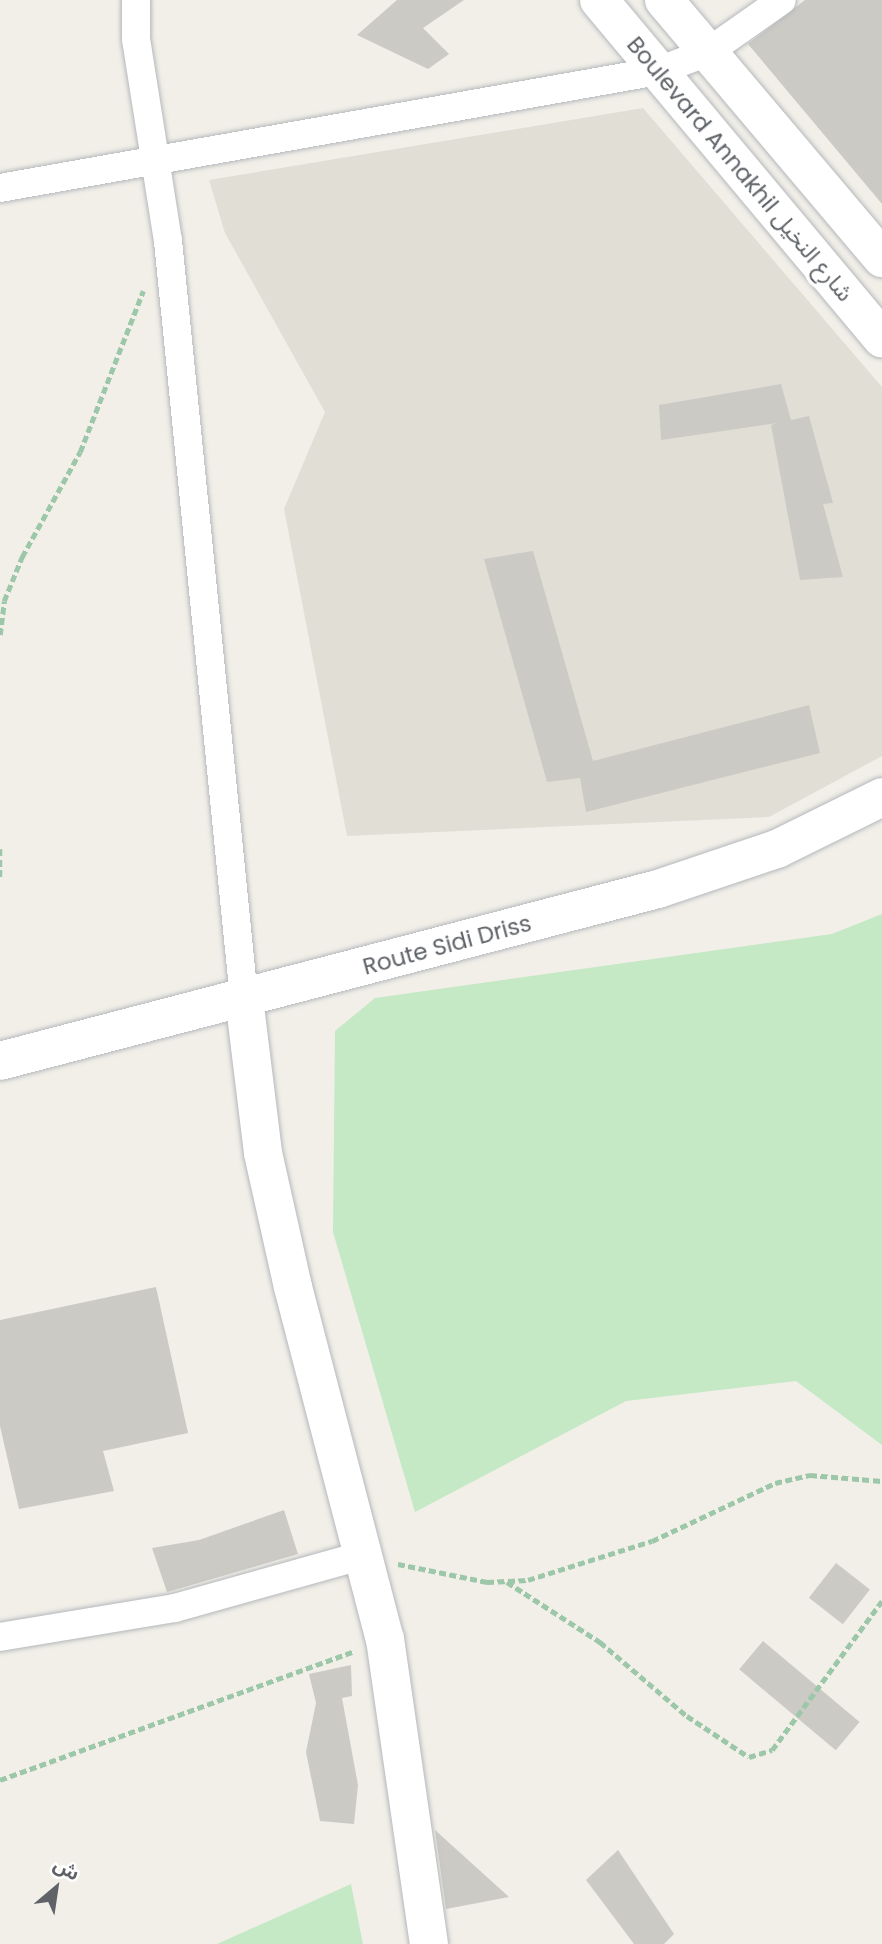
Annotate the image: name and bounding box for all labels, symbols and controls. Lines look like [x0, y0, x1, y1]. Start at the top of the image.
street label: Boulevard Annakhil شارع النخيل [621, 31, 859, 307]
street label: Route Sidi Driss [360, 909, 534, 981]
text: ش [48, 1851, 84, 1887]
north arrow [21, 1853, 91, 1923]

